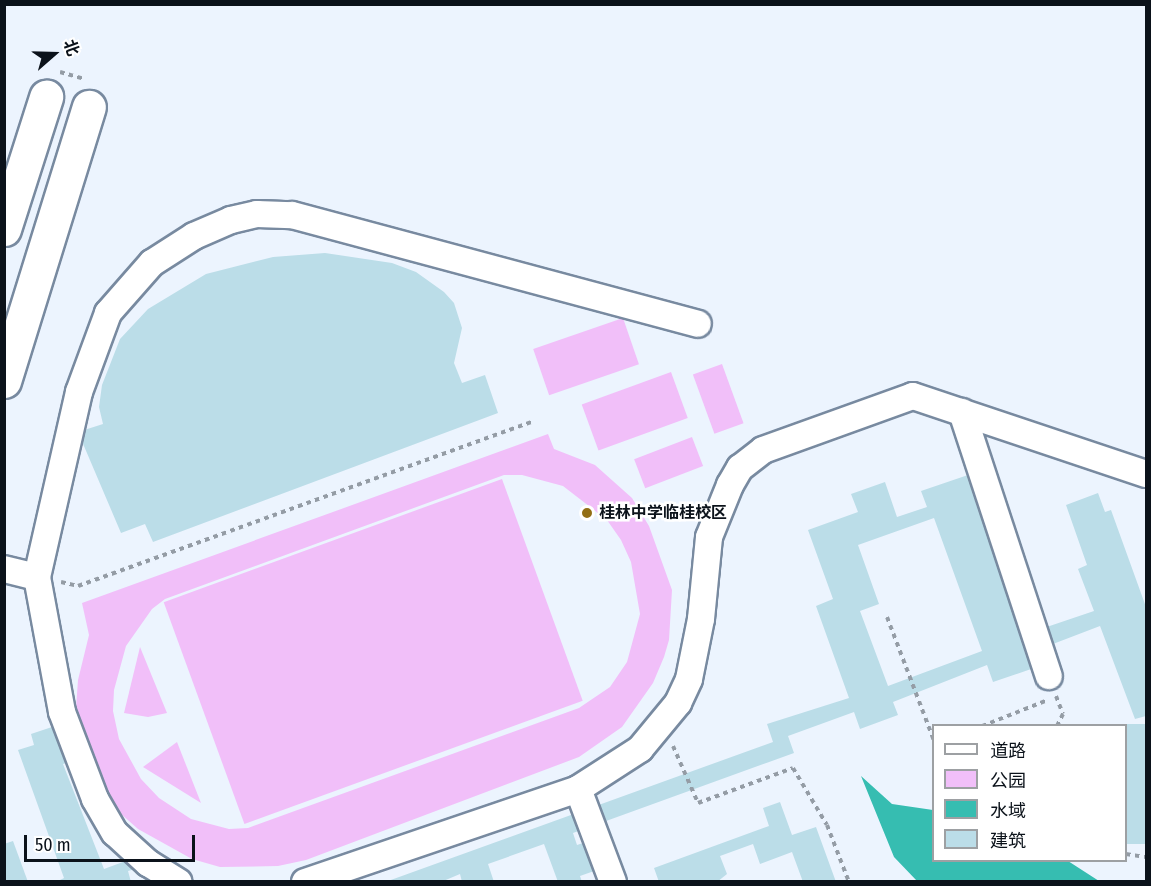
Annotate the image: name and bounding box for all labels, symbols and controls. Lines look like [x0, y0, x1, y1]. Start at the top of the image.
north arrow [24, 24, 84, 84]
text: 北 [60, 37, 83, 58]
place label: 桂林中学临桂校区 [599, 503, 727, 523]
marker: 桂林中学临桂校区 [580, 506, 594, 520]
legend [932, 724, 1127, 862]
text: 道路 [990, 740, 1026, 762]
text: 公园 [990, 770, 1026, 792]
text: 水域 [990, 800, 1026, 822]
scale bar [27, 823, 198, 861]
text: 建筑 [990, 830, 1026, 852]
text: 50 m [35, 834, 71, 856]

